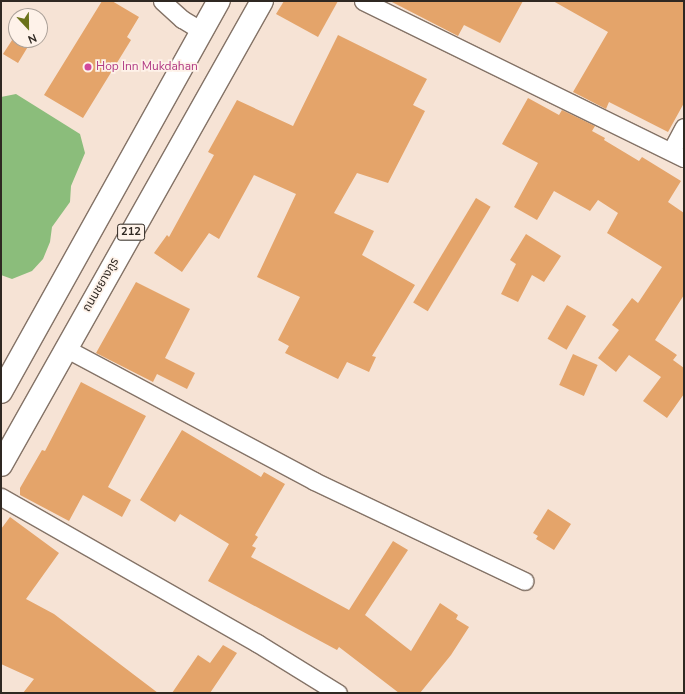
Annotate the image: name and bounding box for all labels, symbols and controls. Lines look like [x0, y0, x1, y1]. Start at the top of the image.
north arrow [8, 8, 48, 48]
text: N [26, 30, 39, 47]
place label: Hop Inn Mukdahan [96, 60, 198, 74]
marker: Hop Inn Mukdahan [83, 62, 93, 72]
road number: 212 [117, 223, 145, 241]
street label: ถนนชยางกูร [80, 255, 122, 315]

